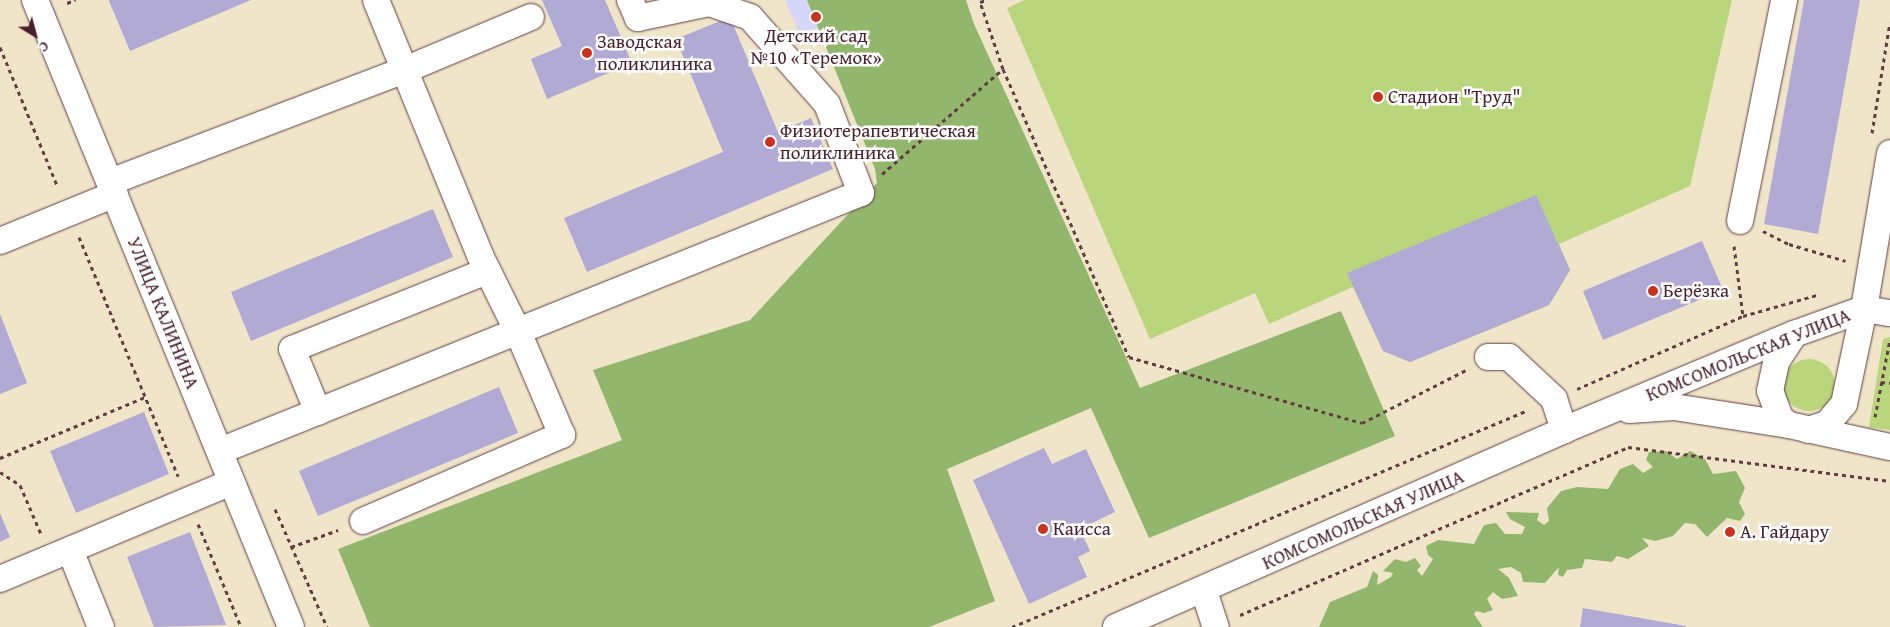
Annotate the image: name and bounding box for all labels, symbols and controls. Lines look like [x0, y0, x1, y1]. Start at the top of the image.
north arrow [10, 10, 60, 60]
marker: Детский сад №10 «Теремок» [810, 11, 822, 23]
place label: Детский сад №10 «Теремок» [750, 25, 882, 69]
place label: Заводская поликлиника [597, 31, 712, 75]
text: С [35, 37, 53, 57]
marker: Заводская поликлиника [581, 47, 593, 59]
place label: Стадион "Труд" [1388, 86, 1521, 108]
marker: Стадион "Труд" [1372, 91, 1384, 103]
place label: Физиотерапевтическая поликлиника [780, 120, 976, 164]
marker: Физиотерапевтическая поликлиника [764, 136, 776, 148]
street label: УЛИЦА КАЛИНИНА [122, 234, 204, 392]
place label: Берёзка [1663, 280, 1729, 302]
marker: Берёзка [1647, 285, 1659, 297]
street label: КОМСОМОЛЬСКАЯ УЛИЦА [1643, 304, 1853, 406]
street label: КОМСОМОЛЬСКАЯ УЛИЦА [1259, 465, 1467, 575]
place label: Каисса [1053, 518, 1111, 540]
place label: А. Гайдару [1740, 521, 1829, 543]
marker: Каисса [1037, 523, 1049, 535]
marker: А. Гайдару [1724, 526, 1736, 538]

